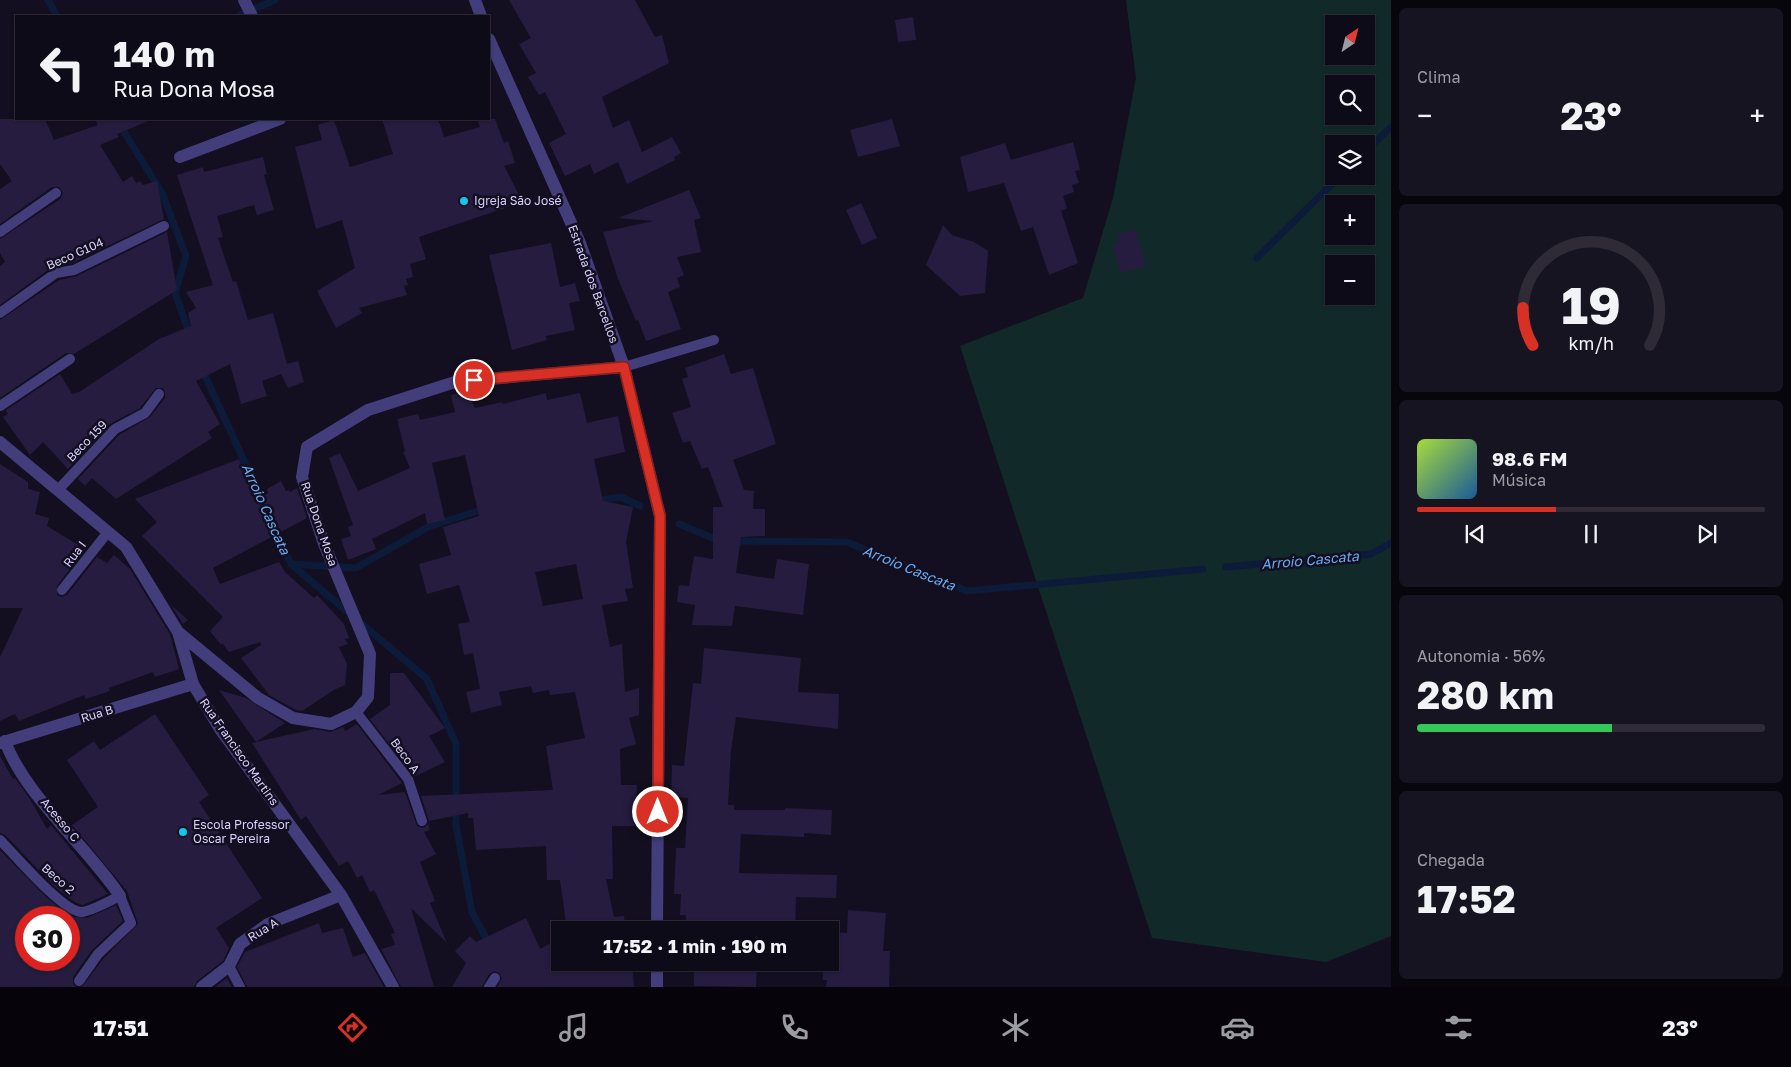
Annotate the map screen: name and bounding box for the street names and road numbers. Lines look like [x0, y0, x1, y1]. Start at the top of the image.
street label: Estrada dos Barcellos [565, 223, 622, 345]
street label: Beco G104 [44, 234, 106, 273]
street label: Beco 159 [63, 417, 110, 464]
street label: Rua Dona Mosa [298, 480, 341, 568]
street label: Rua I [60, 538, 89, 570]
street label: Rua Francisco Martins [197, 695, 282, 808]
street label: Rua B [79, 702, 115, 726]
street label: Beco A [388, 735, 423, 776]
street label: Acesso C [38, 795, 83, 845]
street label: Beco 2 [39, 860, 78, 897]
street label: Rua A [245, 915, 281, 945]

